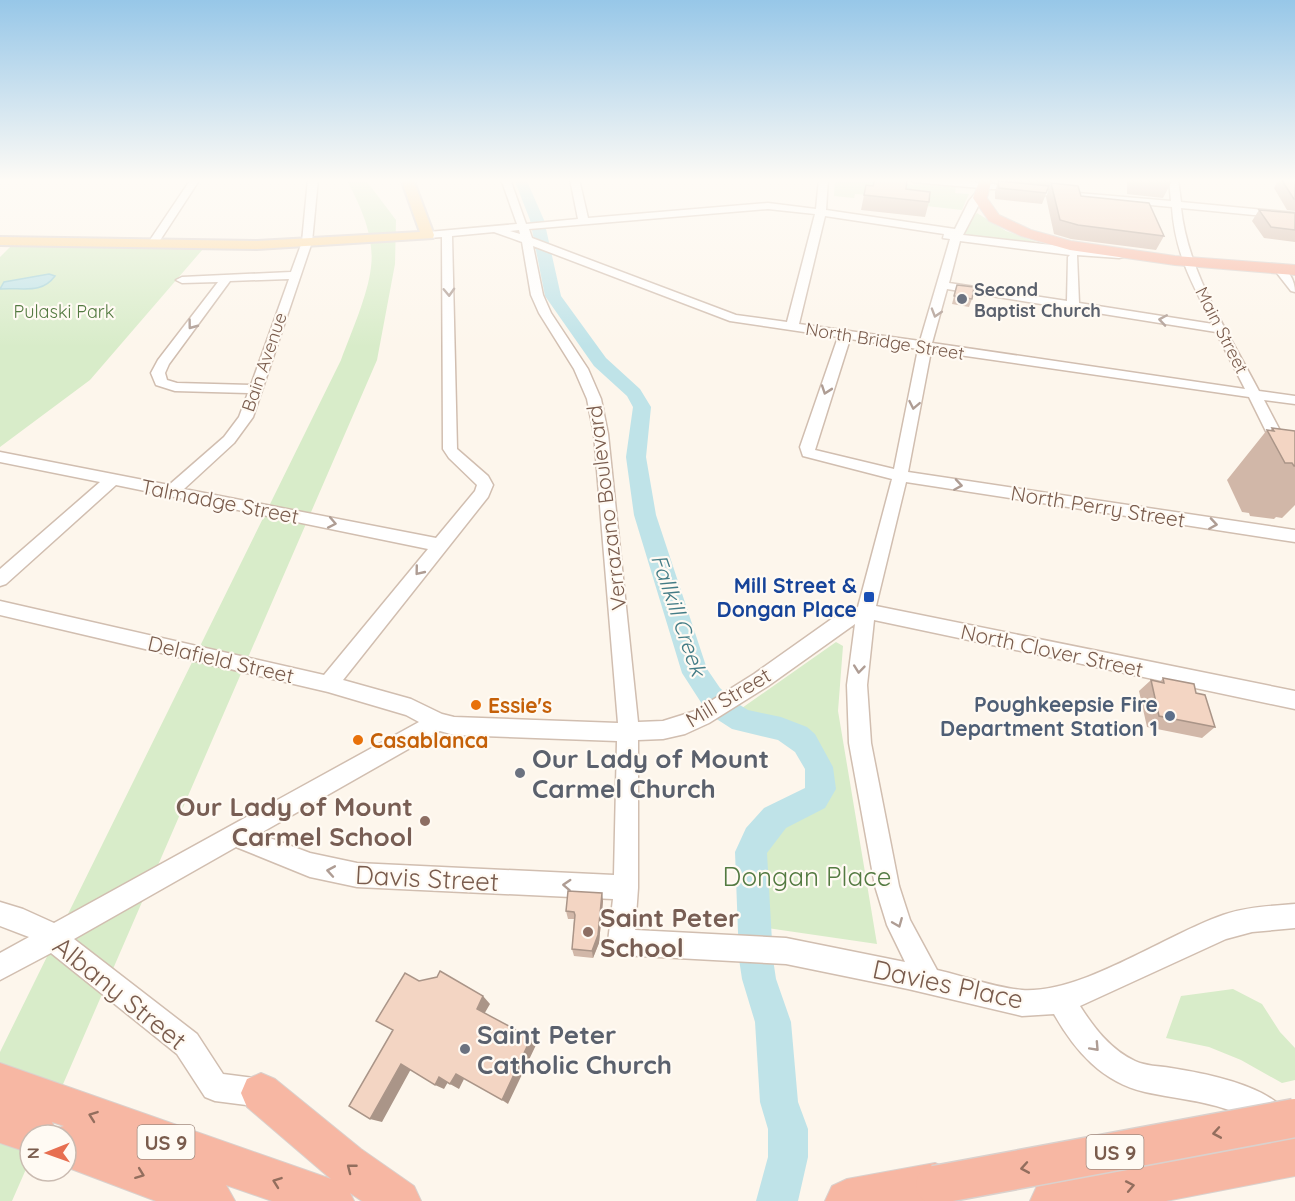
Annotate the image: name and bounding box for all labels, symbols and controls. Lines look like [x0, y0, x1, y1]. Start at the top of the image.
place label: Second Baptist Church [974, 278, 1101, 322]
street label: Main Street [1190, 283, 1254, 377]
one-way arrow [443, 287, 456, 296]
marker: Second Baptist Church [955, 292, 969, 306]
park label: Pulaski Park [14, 300, 114, 323]
one-way arrow [931, 307, 943, 318]
street label: Bain Avenue [236, 309, 292, 415]
one-way arrow [1158, 314, 1168, 327]
street label: North Bridge Street [804, 317, 966, 365]
one-way arrow [188, 318, 199, 329]
one-way arrow [821, 384, 834, 395]
one-way arrow [908, 400, 921, 410]
street label: Verrazano Boulevard [581, 404, 631, 612]
street label: Talmadge Street [139, 473, 301, 529]
one-way arrow [953, 478, 963, 490]
street label: North Perry Street [1009, 479, 1187, 533]
one-way arrow [326, 516, 336, 529]
one-way arrow [1209, 517, 1218, 529]
water label: Fallkill Creek [645, 550, 714, 682]
one-way arrow [416, 564, 427, 575]
place label: Mill Street & Dongan Place [716, 572, 857, 622]
marker: Mill Street & Dongan Place [862, 590, 876, 604]
street label: North Clover Street [958, 618, 1146, 682]
street label: Delafield Street [145, 630, 297, 688]
street label: Mill Street [681, 661, 775, 733]
one-way arrow [853, 665, 865, 674]
place label: Poughkeepsie Fire Department Station 1 [940, 691, 1158, 741]
place label: Essie's [488, 692, 552, 718]
marker: Essie's [469, 698, 483, 712]
marker: Poughkeepsie Fire Department Station 1 [1163, 709, 1177, 723]
place label: Casablanca [370, 727, 489, 753]
marker: Casablanca [351, 733, 365, 747]
place label: Our Lady of Mount Carmel Church [532, 742, 769, 805]
marker: Our Lady of Mount Carmel Church [513, 766, 527, 780]
place label: Our Lady of Mount Carmel School [176, 790, 413, 853]
marker: Our Lady of Mount Carmel School [418, 814, 432, 828]
street label: Davis Street [354, 858, 500, 898]
park label: Dongan Place [722, 860, 892, 893]
one-way arrow [326, 866, 336, 878]
one-way arrow [563, 879, 572, 892]
place label: Saint Peter School [600, 901, 739, 964]
one-way arrow [891, 916, 903, 927]
marker: Saint Peter School [581, 925, 595, 939]
street label: Albany Street [47, 929, 193, 1057]
street label: Davies Place [870, 952, 1026, 1016]
place label: Saint Peter Catholic Church [477, 1018, 672, 1081]
one-way arrow [1088, 1041, 1099, 1051]
marker: Saint Peter Catholic Church [458, 1042, 472, 1056]
one-way arrow [88, 1110, 99, 1123]
north arrow [18, 1123, 78, 1183]
road number: US 9 [138, 1125, 195, 1159]
one-way arrow [1212, 1126, 1222, 1139]
road number: US 9 [1086, 1135, 1144, 1169]
text: N [23, 1147, 43, 1159]
one-way arrow [1020, 1161, 1030, 1174]
one-way arrow [346, 1164, 357, 1175]
one-way arrow [134, 1167, 145, 1179]
one-way arrow [272, 1177, 283, 1189]
one-way arrow [1125, 1180, 1135, 1193]

